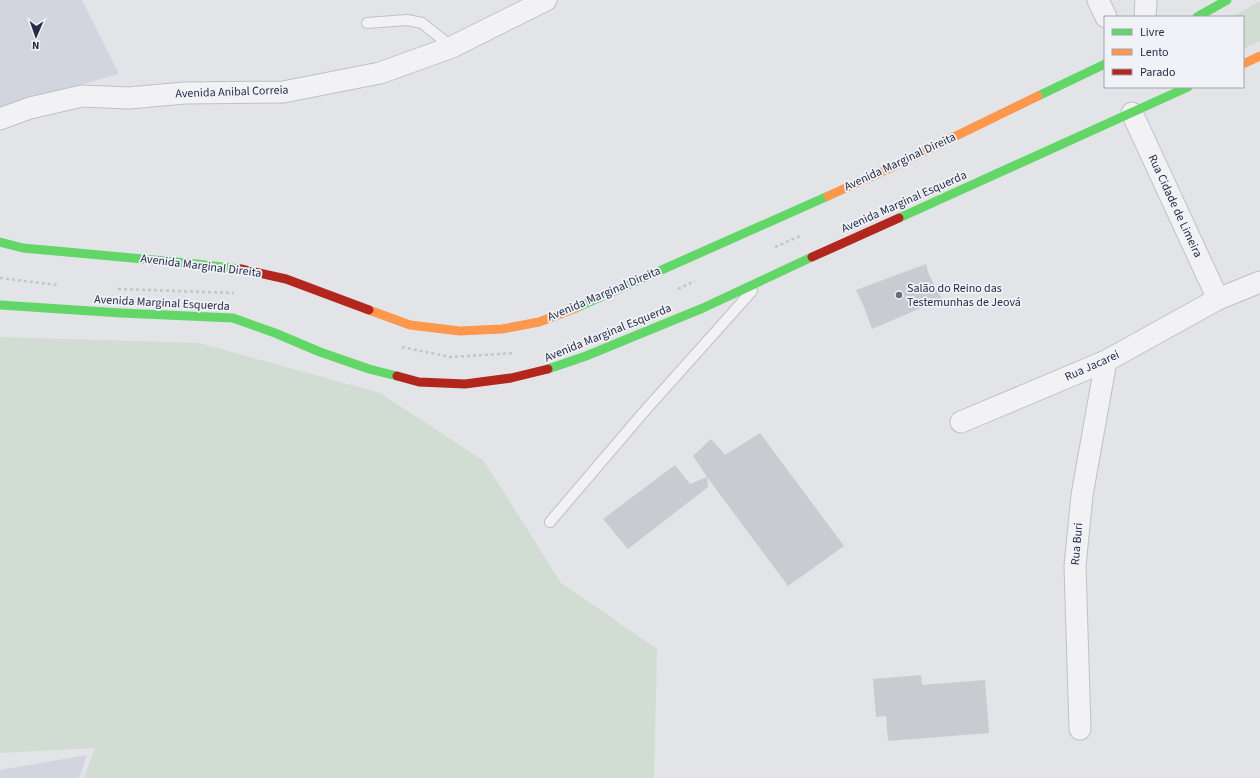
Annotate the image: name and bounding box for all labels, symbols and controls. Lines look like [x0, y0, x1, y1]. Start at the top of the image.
north arrow [16, 16, 56, 56]
legend [1104, 16, 1244, 88]
text: Livre [1140, 24, 1164, 41]
text: N [32, 38, 40, 53]
text: Lento [1140, 44, 1169, 61]
text: Parado [1140, 64, 1175, 81]
street label: Avenida Anibal Correia [175, 82, 289, 102]
street label: Avenida Marginal Direita [841, 129, 959, 195]
street label: Rua Cidade de Limeira [1144, 152, 1206, 260]
street label: Avenida Marginal Esquerda [839, 167, 969, 237]
street label: Avenida Marginal Direita [140, 250, 262, 282]
street label: Avenida Marginal Direita [545, 262, 663, 326]
place label: Salão do Reino das Testemunhas de Jeová [907, 280, 1021, 311]
marker: Salão do Reino das Testemunhas de Jeová [894, 290, 904, 300]
street label: Avenida Marginal Esquerda [94, 291, 230, 315]
street label: Avenida Marginal Esquerda [542, 300, 674, 366]
street label: Rua Jacarei [1062, 346, 1122, 386]
street label: Rua Buri [1067, 522, 1087, 566]

